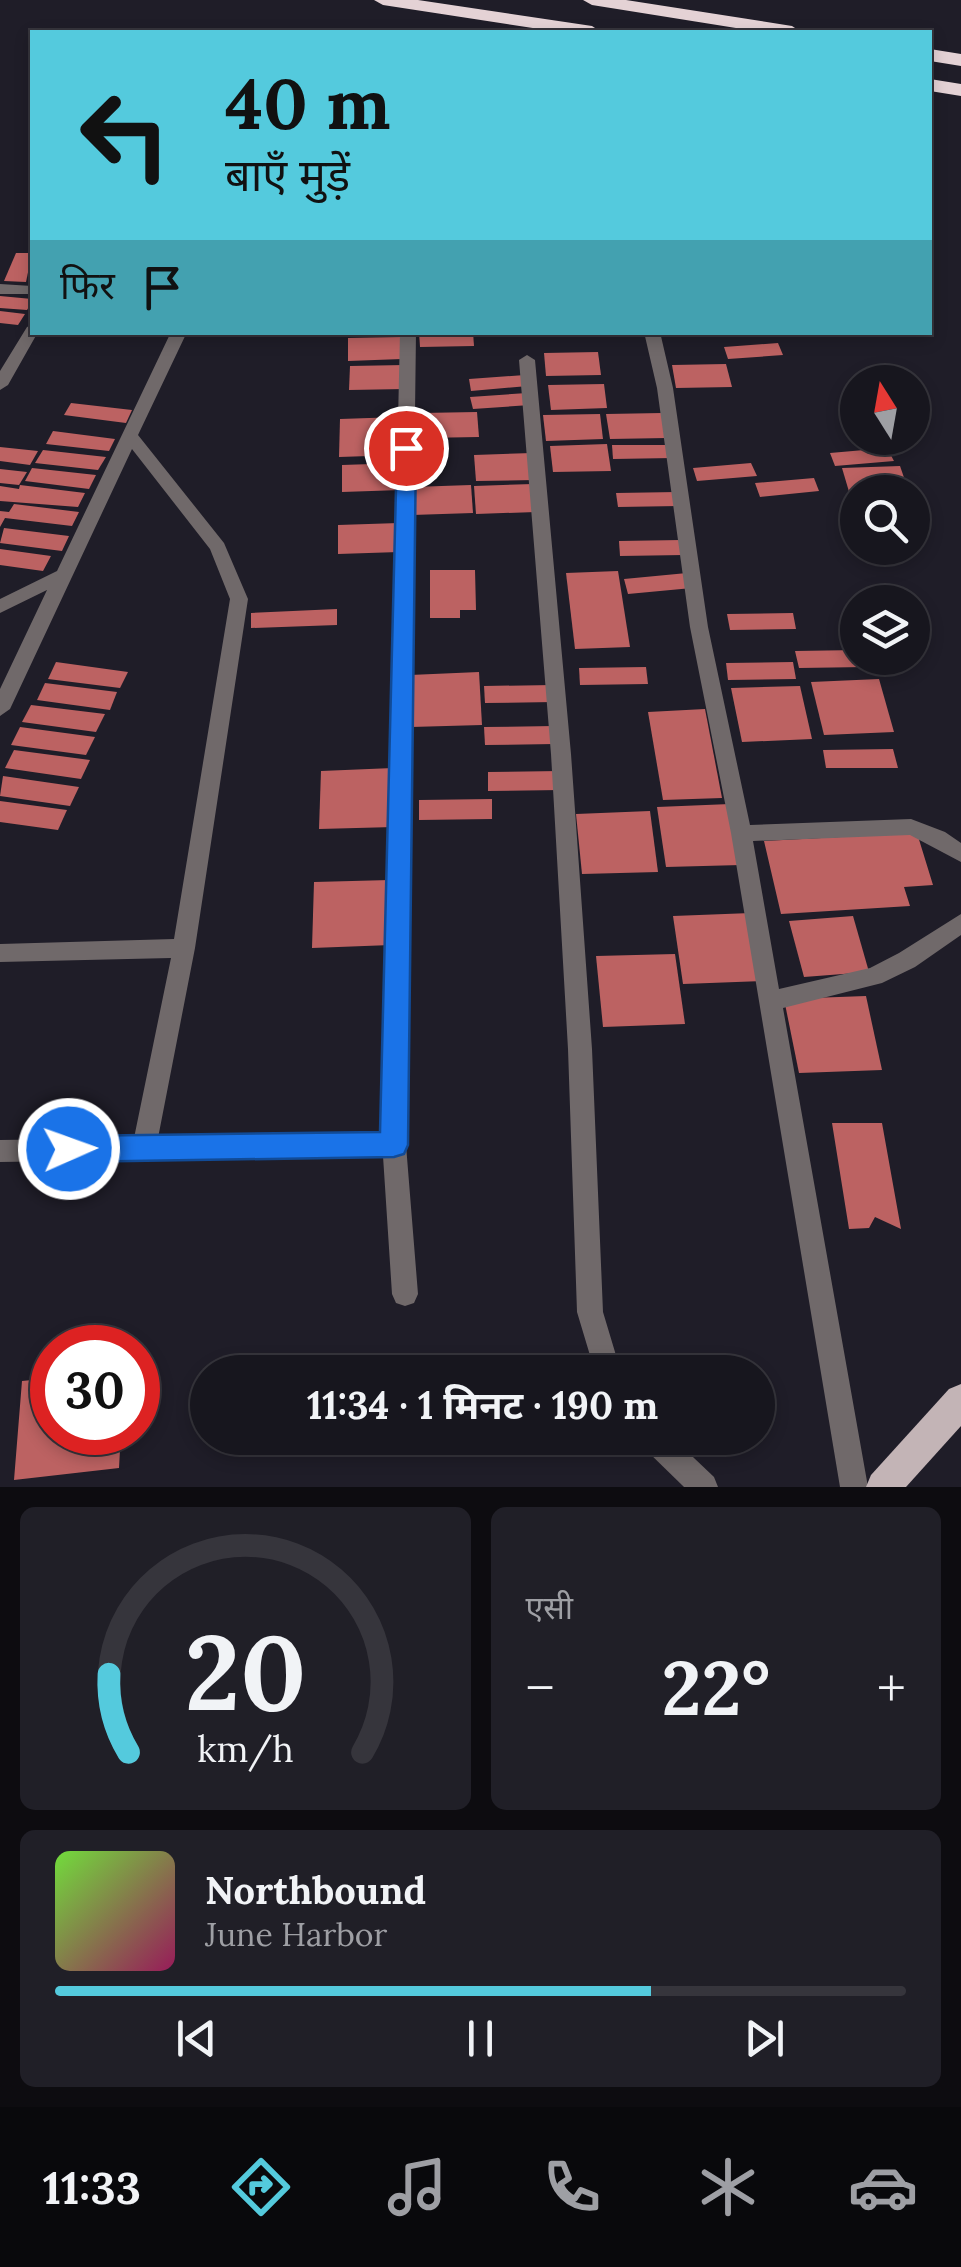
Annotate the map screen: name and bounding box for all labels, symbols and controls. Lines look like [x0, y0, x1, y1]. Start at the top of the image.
text: 40 m [225, 59, 391, 148]
icon: left [60, 70, 190, 200]
text: बाएँ मुड़ें [225, 146, 350, 203]
icon: arrive [135, 260, 190, 315]
text: फिर [60, 261, 115, 309]
north arrow [840, 365, 930, 455]
map controls [840, 365, 930, 675]
pin [364, 406, 449, 491]
icon: arrive [379, 421, 434, 476]
button: search [840, 475, 930, 565]
button: layers [840, 585, 930, 675]
position arrow [17, 1097, 121, 1201]
speed limit sign: 30 [30, 1325, 160, 1455]
text: 11:34 · 1 मिनट · 190 m [307, 1381, 658, 1429]
text: एसी [526, 1587, 573, 1628]
text: 20 [184, 1605, 306, 1738]
text: 22° [661, 1640, 770, 1736]
text: − [526, 1653, 555, 1723]
text: + [877, 1653, 906, 1723]
text: km/h [197, 1726, 294, 1772]
text: Northbound [205, 1866, 426, 1914]
text: June Harbor [205, 1914, 387, 1955]
icon: previous [169, 2011, 224, 2066]
icon: pause [453, 2011, 508, 2066]
icon: next [737, 2011, 792, 2066]
icon: directions [226, 2152, 296, 2222]
icon: music [382, 2152, 452, 2222]
icon: phone [537, 2152, 607, 2222]
icon: climate [693, 2152, 763, 2222]
icon: car [848, 2152, 918, 2222]
text: 11:33 [43, 2159, 141, 2216]

